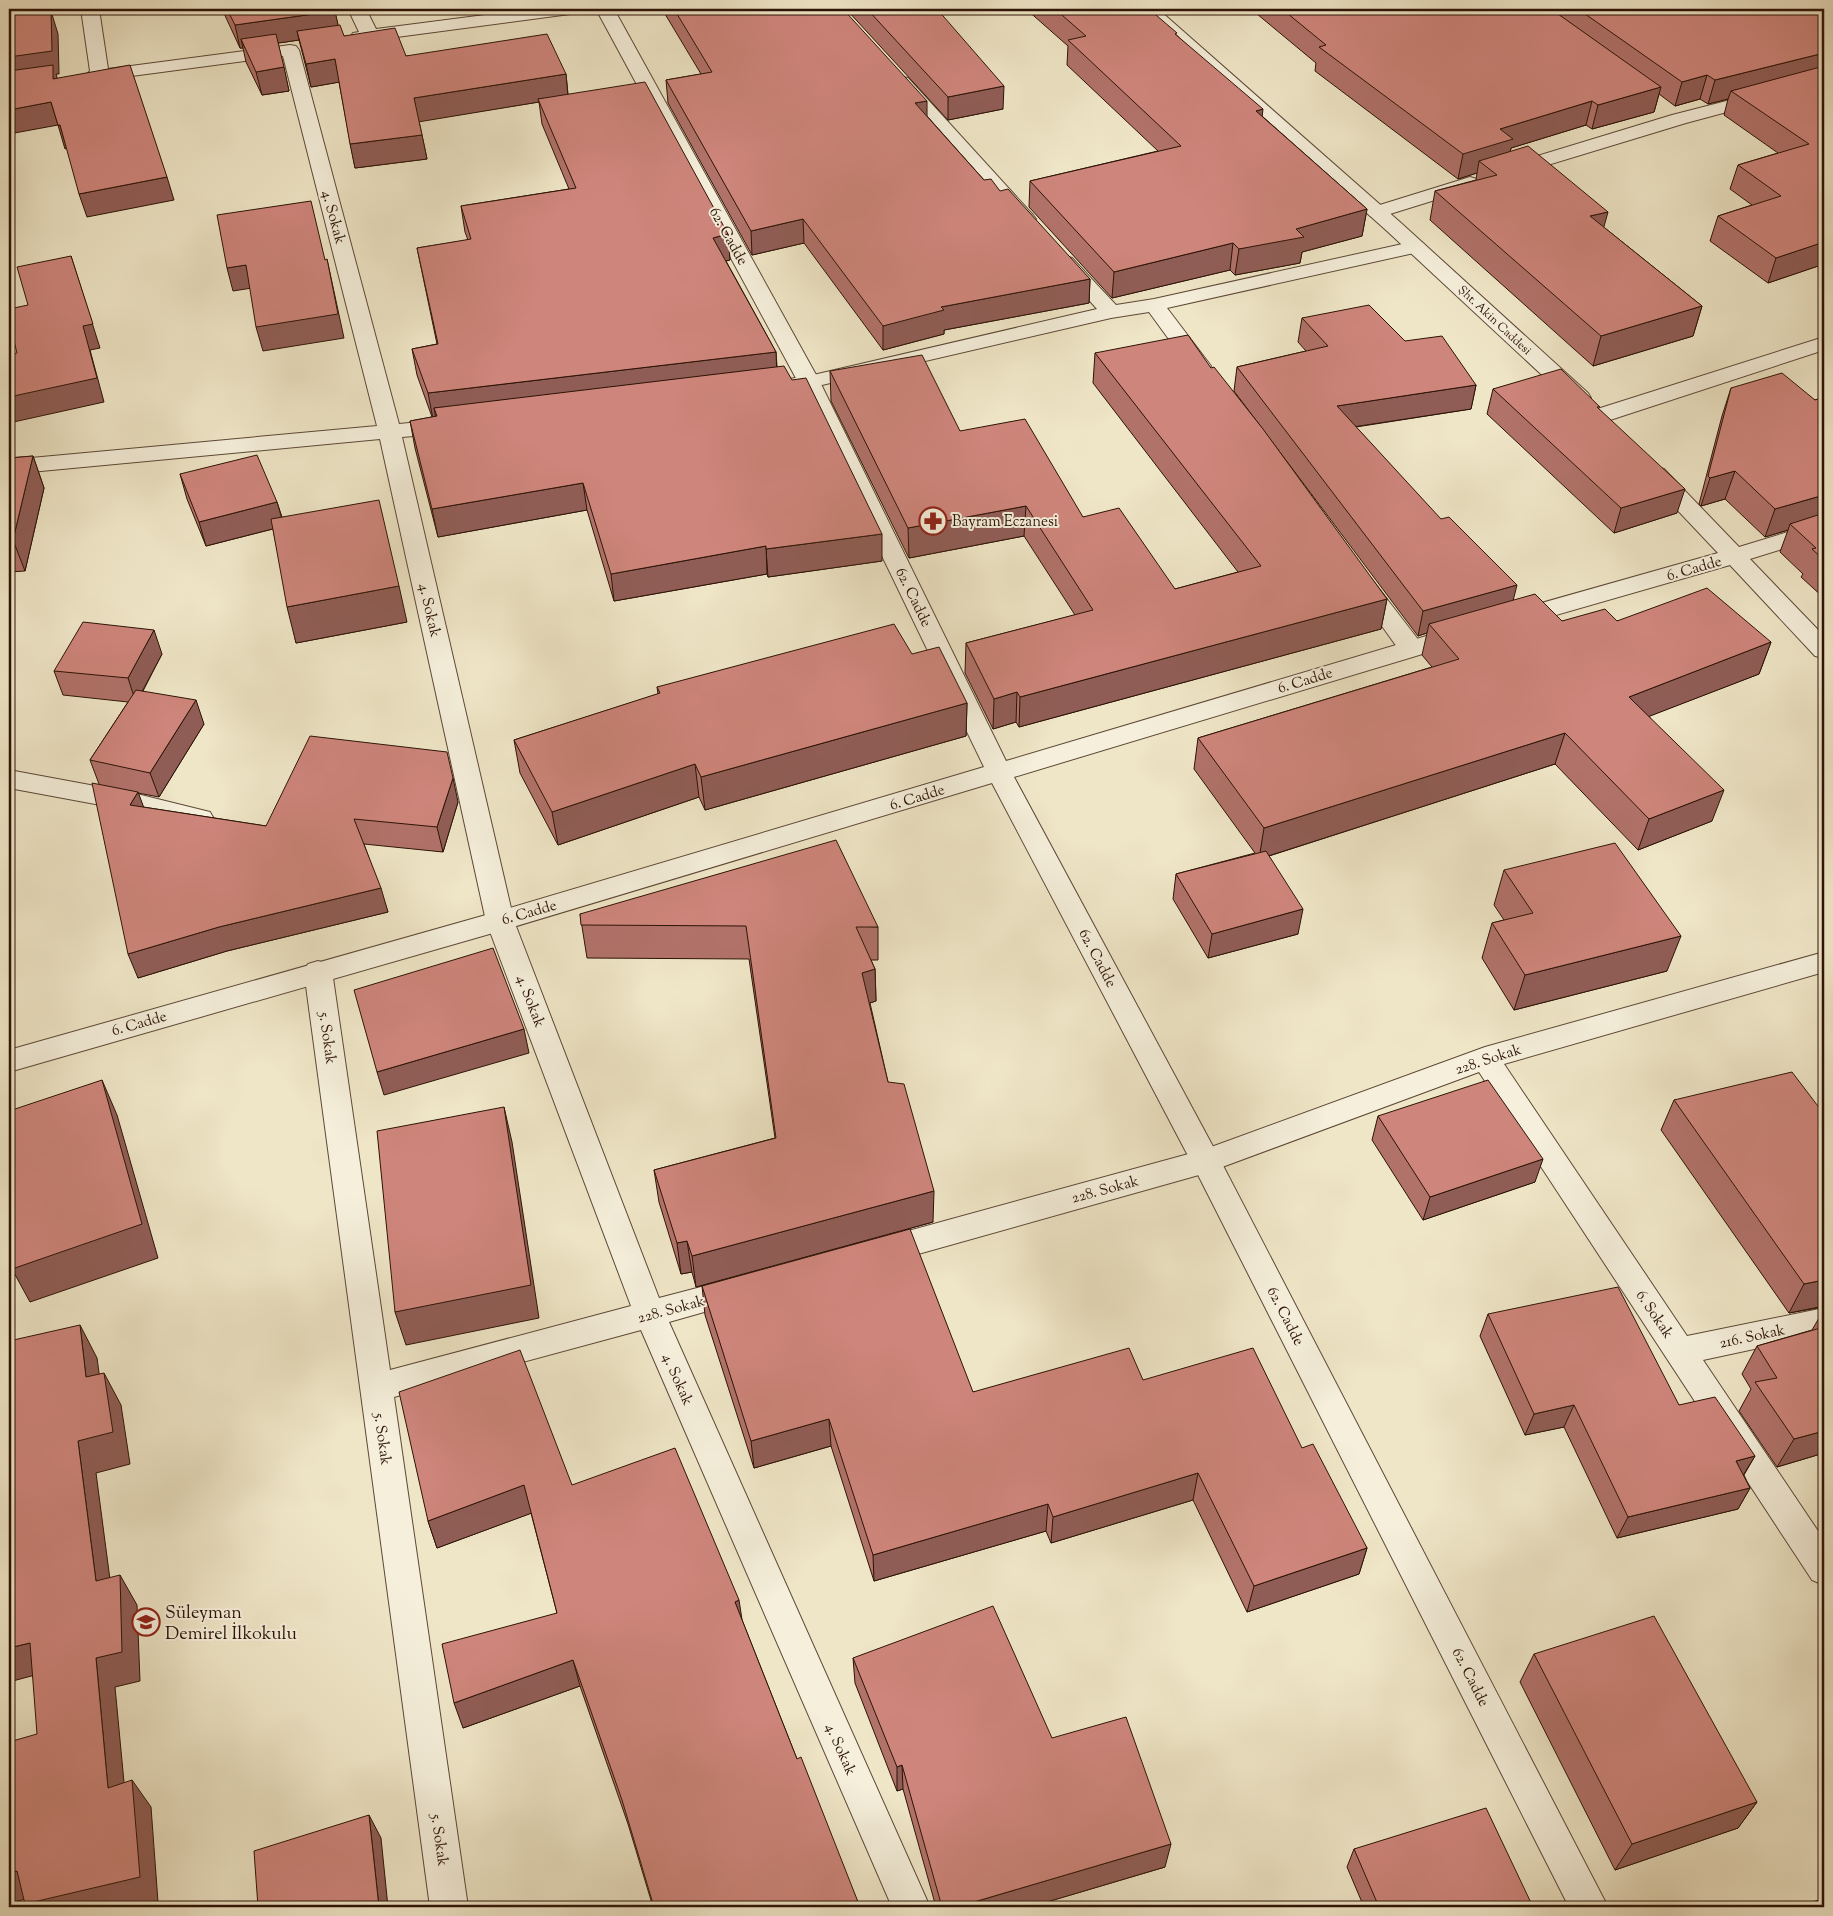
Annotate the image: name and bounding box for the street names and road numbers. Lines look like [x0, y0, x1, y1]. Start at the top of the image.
street label: 4. Sokak [315, 188, 350, 247]
street label: 62. Cadde [703, 204, 752, 270]
street label: Şht. Akin Caddesi [1453, 282, 1536, 360]
street label: 6. Cadde [1664, 552, 1724, 587]
street label: 62. Cadde [889, 565, 936, 631]
street label: 4. Sokak [412, 581, 445, 639]
street label: 6. Cadde [1275, 663, 1335, 700]
street label: 6. Cadde [887, 780, 947, 817]
street label: 6. Cadde [499, 896, 559, 931]
street label: 62. Cadde [1072, 926, 1121, 992]
street label: 4. Sokak [510, 972, 549, 1031]
street label: 6. Cadde [109, 1007, 169, 1042]
street label: 5. Sokak [312, 1010, 341, 1066]
street label: 228. Sokak [1453, 1040, 1524, 1081]
street label: 228. Sokak [1069, 1171, 1141, 1209]
street label: 62. Cadde [1261, 1284, 1308, 1350]
street label: 6. Sokak [1630, 1286, 1678, 1343]
street label: 228. Sokak [635, 1291, 707, 1329]
street label: 216. Sokak [1718, 1320, 1787, 1355]
street label: 4. Sokak [656, 1350, 697, 1409]
street label: 5. Sokak [367, 1411, 396, 1467]
street label: 62. Cadde [1446, 1645, 1493, 1711]
street label: 4. Sokak [819, 1720, 860, 1779]
street label: 5. Sokak [424, 1812, 453, 1868]

